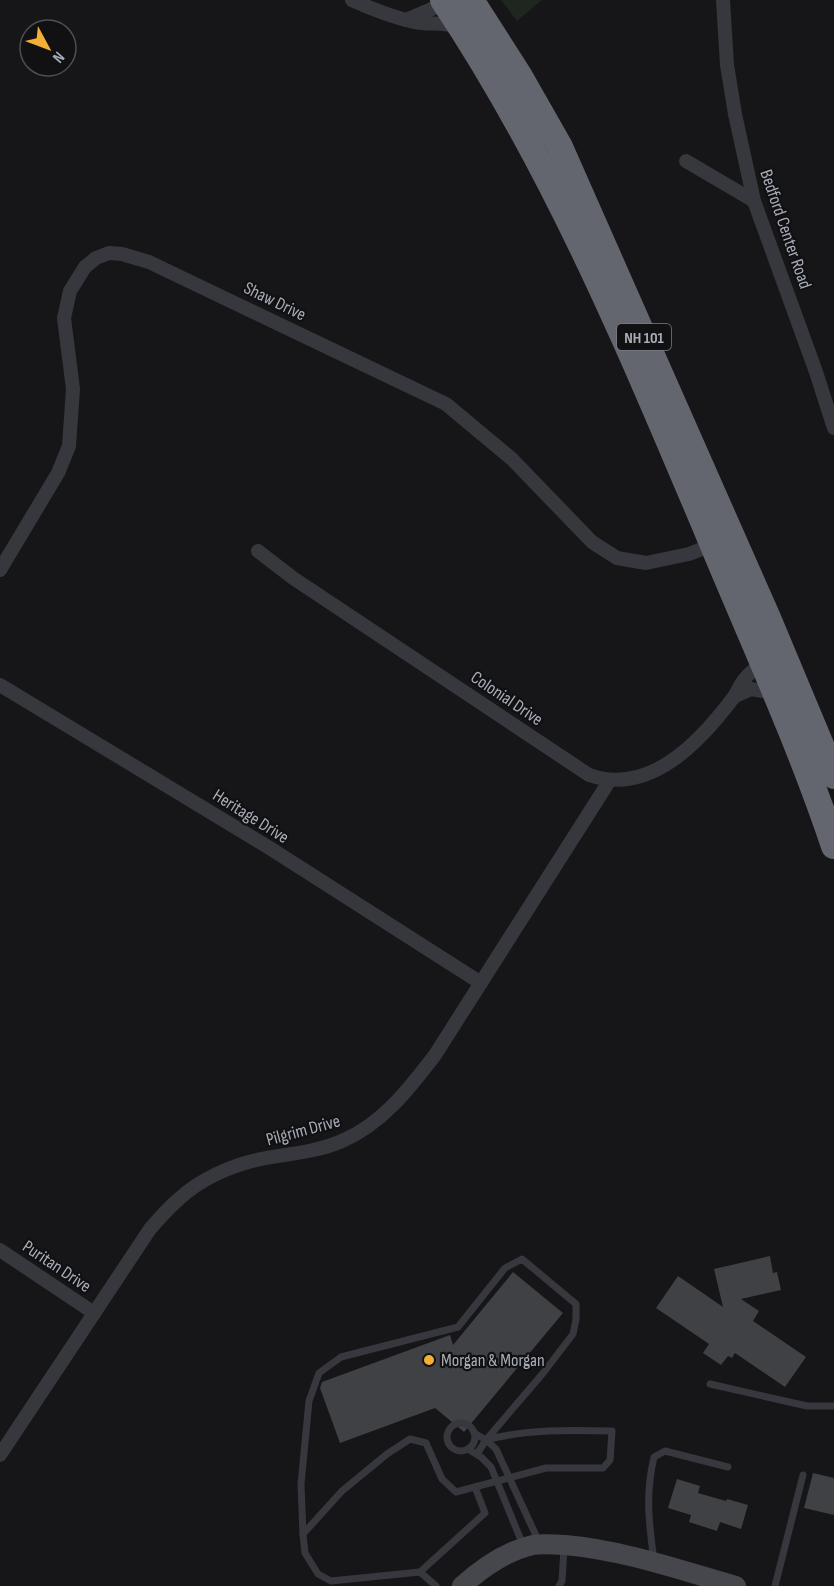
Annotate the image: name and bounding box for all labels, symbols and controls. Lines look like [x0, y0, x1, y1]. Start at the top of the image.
north arrow [18, 18, 78, 78]
text: N [48, 47, 68, 66]
street label: Bedford Center Road [755, 167, 816, 291]
street label: Shaw Drive [240, 277, 309, 325]
road number: NH 101 [617, 324, 671, 350]
street label: Colonial Drive [467, 667, 547, 730]
street label: Heritage Drive [209, 785, 293, 848]
street label: Pilgrim Drive [264, 1111, 342, 1150]
street label: Puritan Drive [19, 1236, 95, 1297]
place label: Morgan & Morgan [441, 1350, 545, 1371]
marker: Morgan & Morgan [422, 1353, 436, 1367]

